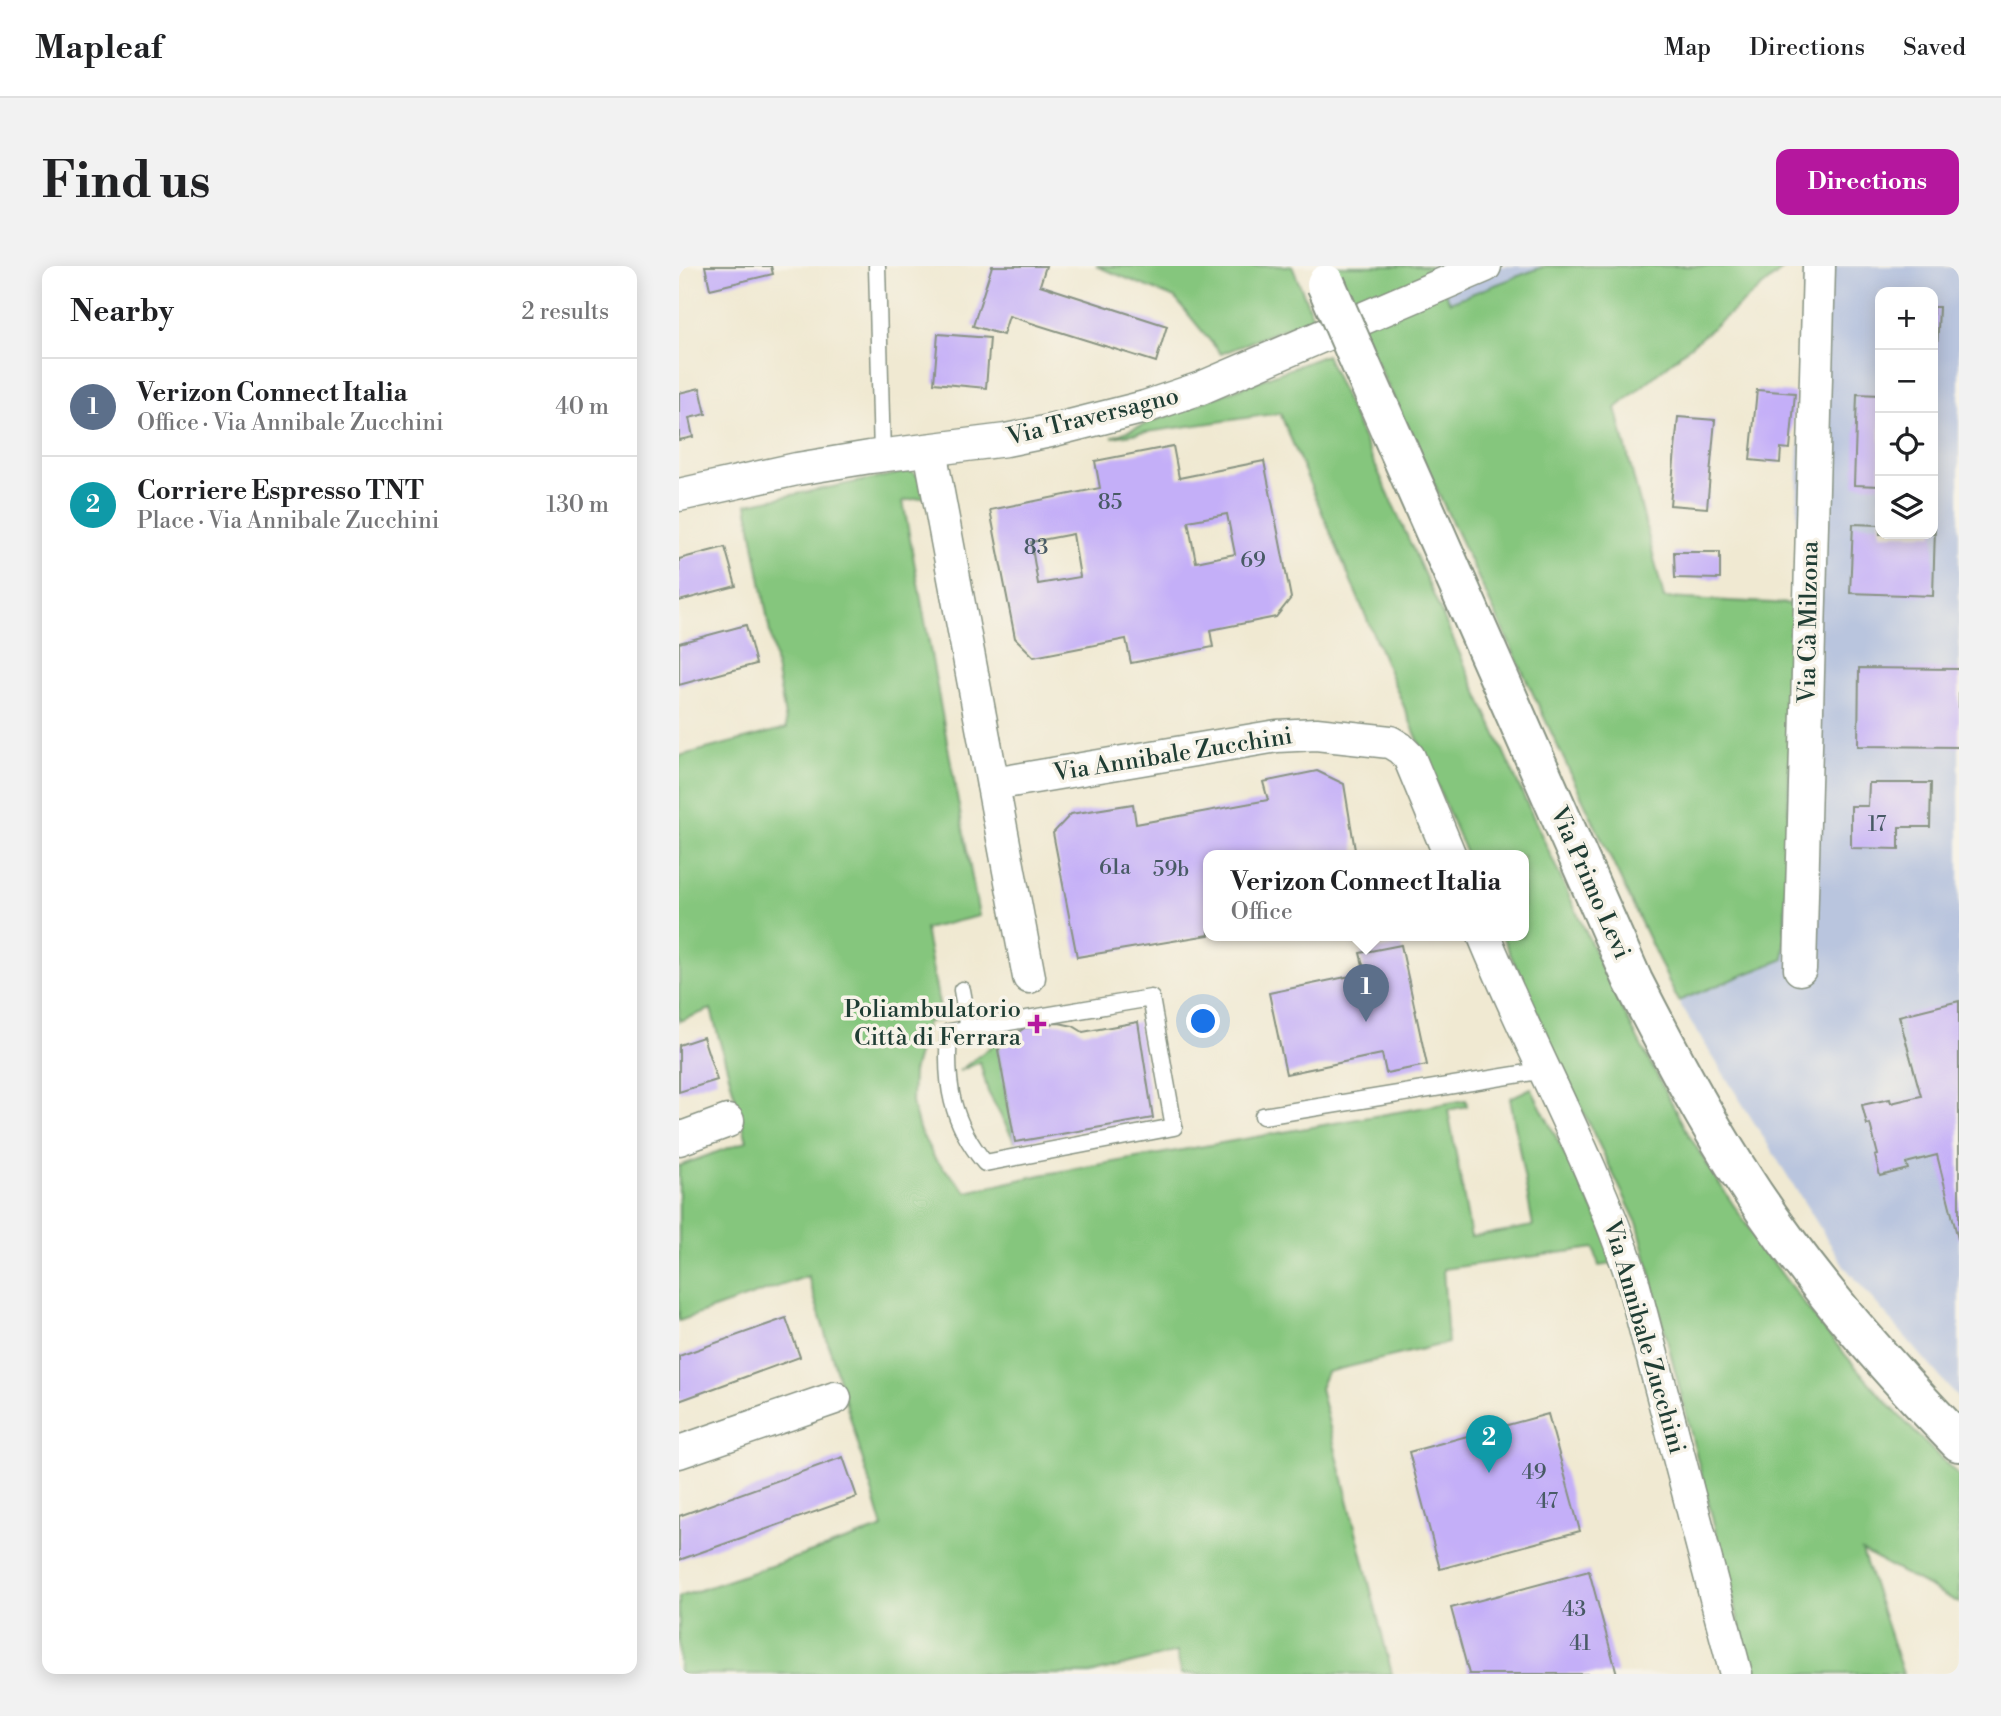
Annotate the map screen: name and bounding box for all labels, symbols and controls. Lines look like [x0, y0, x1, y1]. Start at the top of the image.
text: Mapleaf [35, 28, 162, 69]
text: Map [1664, 33, 1711, 63]
text: Directions [1749, 33, 1865, 63]
text: Saved [1903, 33, 1966, 63]
button: Directions [1776, 149, 1959, 215]
text: Find us [42, 152, 211, 213]
map controls [1875, 287, 1938, 539]
button: + [1875, 287, 1938, 350]
text: Nearby [70, 293, 174, 331]
text: 2 results [522, 298, 609, 326]
button: − [1875, 350, 1938, 413]
text: Verizon Connect Italia [137, 377, 408, 409]
street label: Via Traversagno [1003, 381, 1182, 453]
text: 1 [87, 393, 99, 421]
text: 40 m [555, 393, 609, 421]
text: Office · Via Annibale Zucchini [137, 409, 444, 437]
button: locate [1875, 413, 1938, 476]
text: Corriere Espresso TNT [137, 475, 424, 507]
button: layers [1875, 476, 1938, 539]
house number: 85 [1098, 490, 1122, 516]
text: 2 [86, 491, 100, 519]
text: 130 m [546, 491, 609, 519]
text: Place · Via Annibale Zucchini [137, 507, 439, 535]
house number: 83 [1024, 535, 1048, 561]
street label: Via Cà Milzona [1793, 540, 1825, 704]
house number: 69 [1240, 548, 1266, 574]
street label: Via Annibale Zucchini [1050, 721, 1295, 789]
street label: Via Primo Levi [1543, 801, 1637, 964]
house number: 17 [1868, 812, 1887, 838]
popup [1203, 850, 1529, 941]
house number: 61a [1099, 855, 1131, 881]
house number: 59b [1153, 857, 1189, 883]
text: Verizon Connect Italia [1231, 866, 1501, 898]
text: Office [1231, 898, 1293, 926]
pin: 1 [1343, 964, 1389, 1022]
place label: Poliambulatorio Città di Ferrara [844, 995, 1022, 1053]
your location [1186, 1004, 1220, 1038]
marker: Poliambulatorio Città di Ferrara [1027, 1014, 1047, 1034]
street label: Via Annibale Zucchini [1596, 1216, 1692, 1457]
pin: 2 [1466, 1415, 1512, 1473]
house number: 49 [1521, 1460, 1547, 1486]
house number: 47 [1536, 1489, 1559, 1515]
house number: 43 [1562, 1597, 1586, 1623]
house number: 41 [1569, 1631, 1591, 1657]

